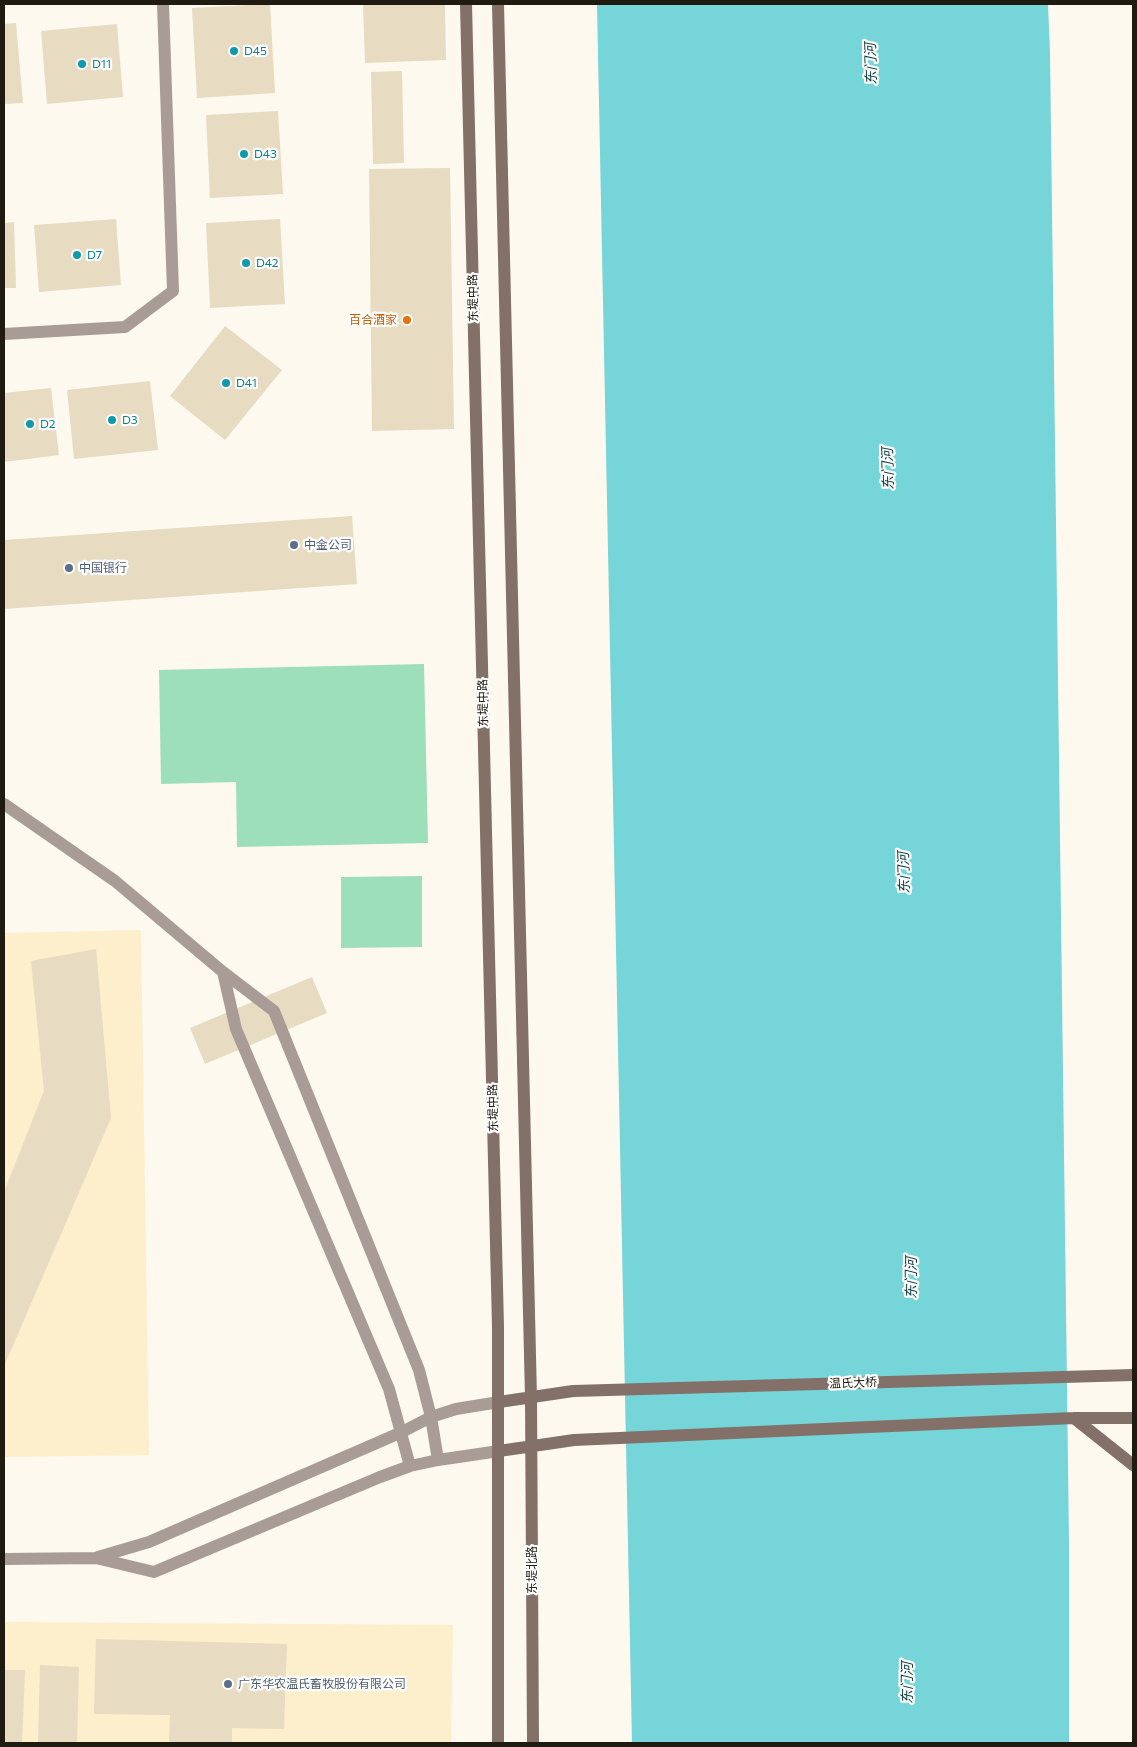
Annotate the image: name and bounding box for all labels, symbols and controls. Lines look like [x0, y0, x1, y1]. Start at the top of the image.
water label: 东门河 [862, 43, 880, 85]
place label: D45 [244, 44, 267, 58]
marker: D45 [228, 45, 240, 57]
place label: D11 [92, 57, 111, 71]
marker: D11 [76, 58, 88, 70]
place label: D43 [254, 147, 277, 161]
marker: D43 [238, 148, 250, 160]
place label: D7 [87, 248, 102, 262]
marker: D7 [71, 249, 83, 261]
place label: D42 [256, 256, 279, 270]
marker: D42 [240, 257, 252, 269]
street label: 东堤中路 [465, 274, 481, 322]
place label: 百合酒家 [349, 313, 397, 327]
marker: 百合酒家 [401, 314, 413, 326]
place label: D41 [236, 376, 257, 390]
marker: D41 [220, 377, 232, 389]
place label: D3 [122, 413, 138, 427]
marker: D3 [106, 414, 118, 426]
place label: D2 [40, 417, 55, 431]
marker: D2 [24, 418, 36, 430]
water label: 东门河 [879, 448, 897, 490]
place label: 中金公司 [304, 538, 352, 552]
marker: 中金公司 [288, 539, 300, 551]
place label: 中国银行 [79, 561, 127, 575]
marker: 中国银行 [63, 562, 75, 574]
street label: 东堤中路 [475, 679, 491, 727]
water label: 东门河 [895, 852, 913, 894]
street label: 东堤中路 [485, 1084, 501, 1132]
water label: 东门河 [903, 1257, 919, 1299]
street label: 温氏大桥 [829, 1375, 877, 1391]
street label: 东堤北路 [525, 1546, 539, 1594]
water label: 东门河 [899, 1662, 915, 1704]
place label: 广东华农温氏畜牧股份有限公司 [238, 1677, 406, 1691]
marker: 广东华农温氏畜牧股份有限公司 [222, 1678, 234, 1690]

